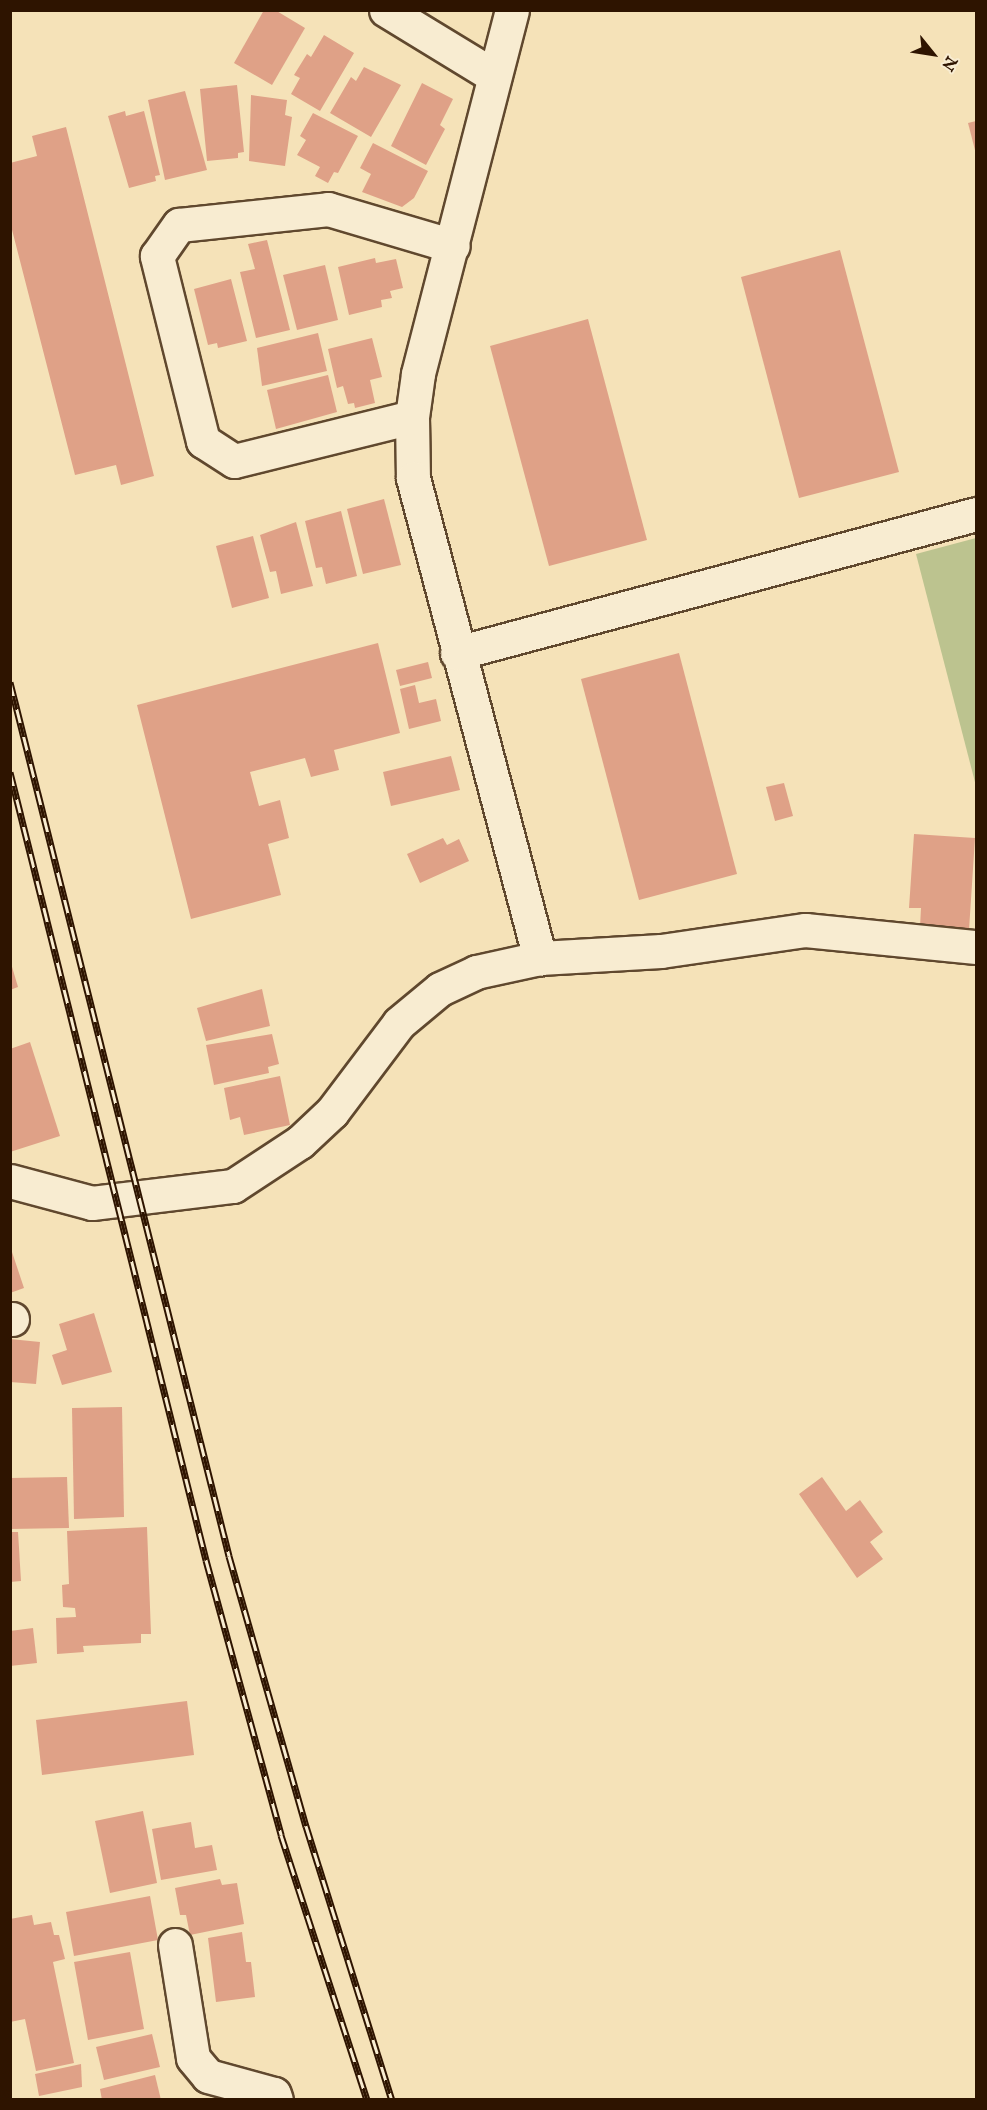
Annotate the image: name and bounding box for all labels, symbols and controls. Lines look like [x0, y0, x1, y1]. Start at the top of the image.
north arrow [903, 24, 963, 84]
text: N [936, 52, 961, 74]

